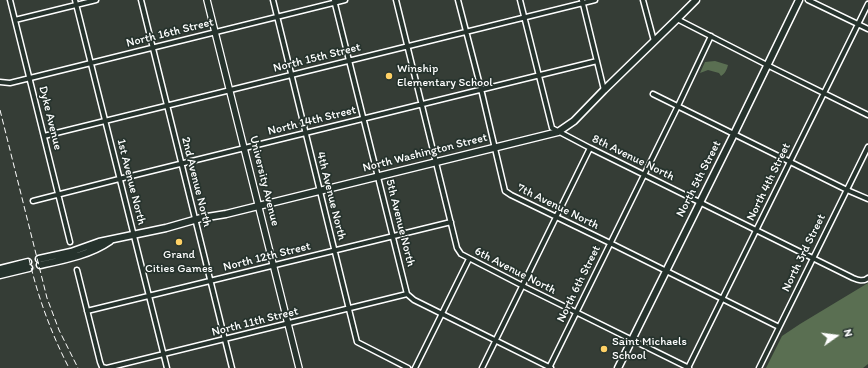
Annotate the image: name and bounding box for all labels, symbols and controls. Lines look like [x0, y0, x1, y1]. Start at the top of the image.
street label: North 16th Street [125, 15, 215, 51]
street label: North 15th Street [272, 40, 362, 76]
place label: Winship Elementary School [397, 62, 493, 90]
marker: Winship Elementary School [384, 71, 394, 81]
street label: Dyke Avenue [35, 84, 65, 152]
street label: North 14th Street [266, 103, 358, 139]
street label: North Washington Street [361, 131, 489, 175]
street label: 8th Avenue North [589, 132, 677, 184]
street label: University Avenue [246, 134, 282, 228]
street label: 2nd Avenue North [178, 135, 214, 229]
street label: 1st Avenue North [113, 137, 149, 227]
street label: North 5th Street [674, 138, 724, 220]
street label: North 4th Street [744, 141, 794, 223]
street label: 4th Avenue North [313, 150, 349, 242]
street label: 5th Avenue North [382, 178, 418, 268]
street label: 7th Avenue North [515, 181, 601, 233]
street label: North 3rd Street [779, 212, 829, 294]
marker: Grand Cities Games [174, 237, 184, 247]
street label: North 12th Street [222, 239, 312, 275]
street label: North 6th Street [554, 243, 604, 325]
street label: 6th Avenue North [472, 244, 558, 298]
place label: Grand Cities Games [145, 248, 213, 276]
street label: North 11th Street [210, 304, 300, 340]
north arrow [816, 316, 856, 356]
text: N [841, 328, 855, 338]
place label: Saint Michaels School [612, 335, 687, 363]
marker: Saint Michaels School [599, 344, 609, 354]

